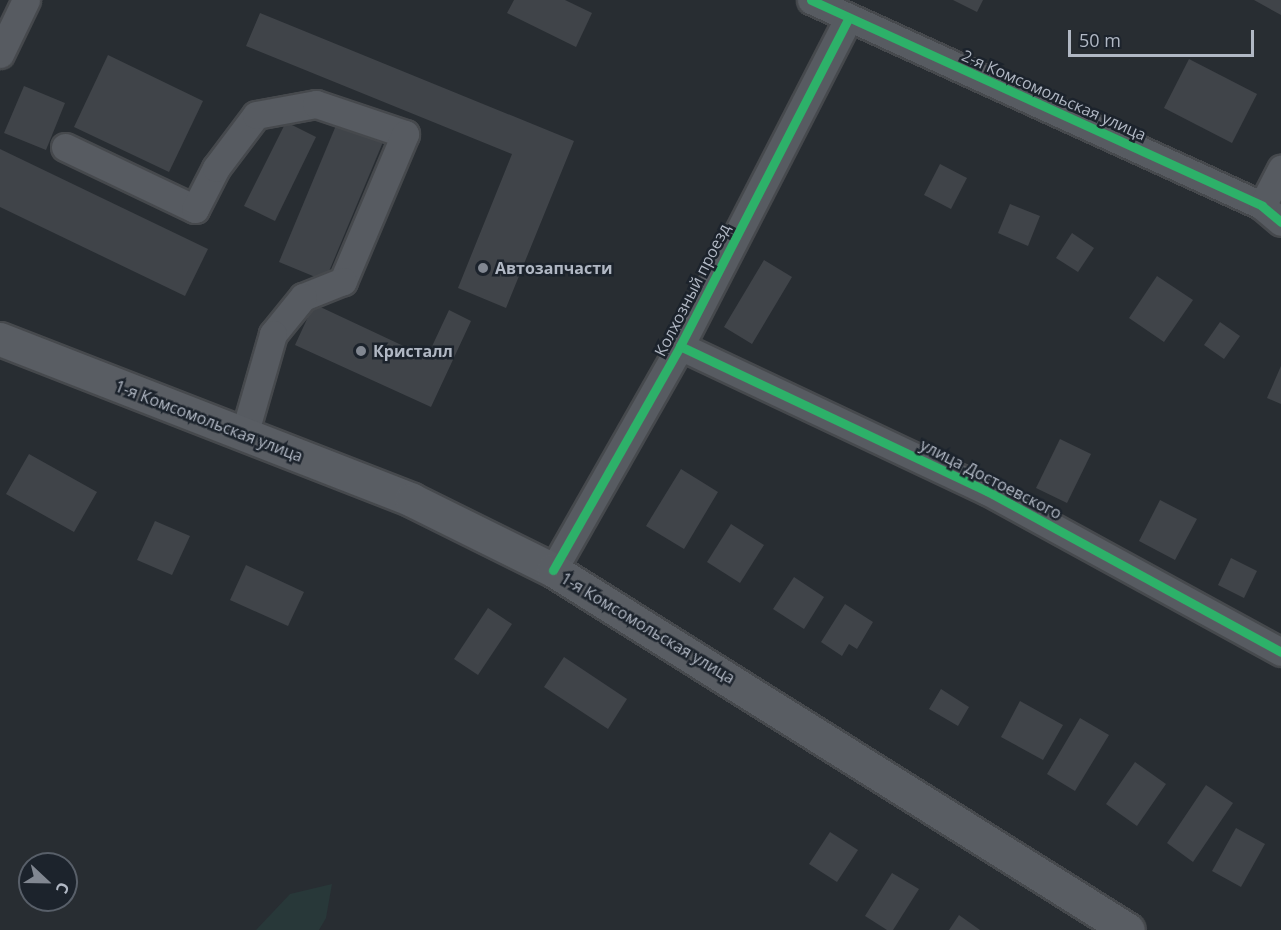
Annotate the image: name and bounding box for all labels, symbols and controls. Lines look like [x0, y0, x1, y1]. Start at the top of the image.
scale bar [1071, 18, 1257, 56]
text: 50 m [1079, 28, 1121, 52]
street label: 2-я Комсомольская улица [959, 46, 1149, 144]
street label: Колхозный проезд [650, 220, 734, 360]
place label: Автозапчасти [495, 258, 613, 278]
marker: Автозапчасти [476, 261, 490, 275]
place label: Кристалл [373, 341, 453, 361]
marker: Кристалл [354, 344, 368, 358]
street label: 1-я Комсомольская улица [112, 376, 306, 466]
street label: улица Достоевского [917, 435, 1065, 523]
street label: 1-я Комсомольская улица [557, 568, 739, 688]
north arrow [18, 852, 78, 912]
text: С [51, 879, 75, 897]

